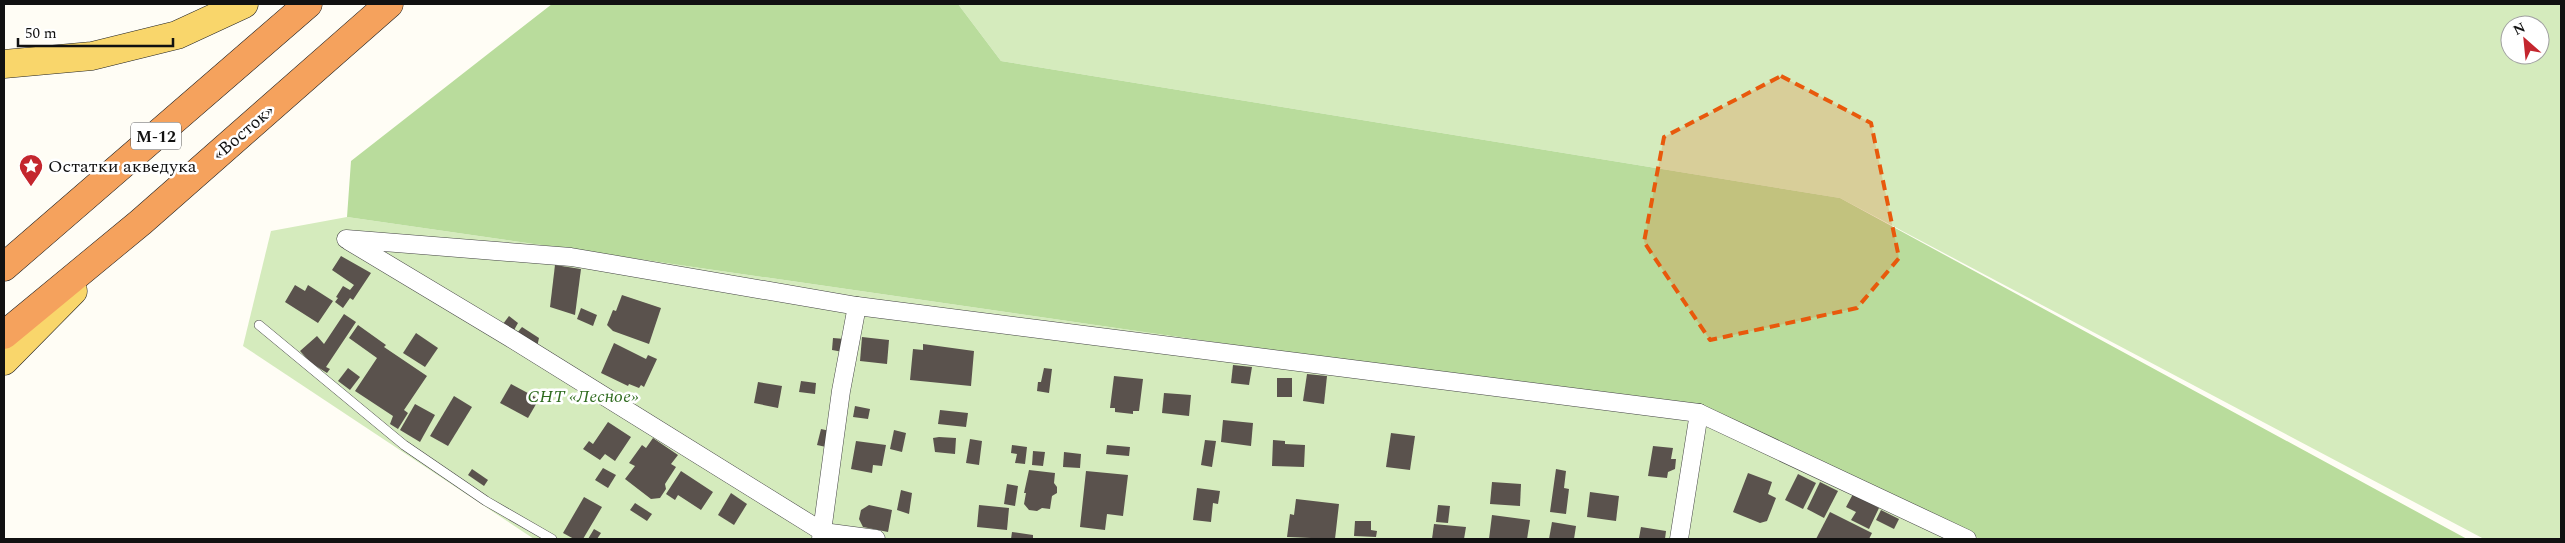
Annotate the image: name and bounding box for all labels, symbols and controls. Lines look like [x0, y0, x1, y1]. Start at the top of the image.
scale bar [18, 15, 172, 47]
north arrow [2500, 15, 2550, 65]
text: N [2509, 17, 2529, 41]
text: 50 m [25, 22, 57, 45]
street label: «Восток» [206, 98, 280, 167]
road number: М-12 [131, 122, 181, 150]
place icon: Остатки акведука [18, 153, 44, 187]
place label: Остатки акведука [48, 153, 197, 180]
park label: СНТ «Лесное» [527, 383, 639, 410]

